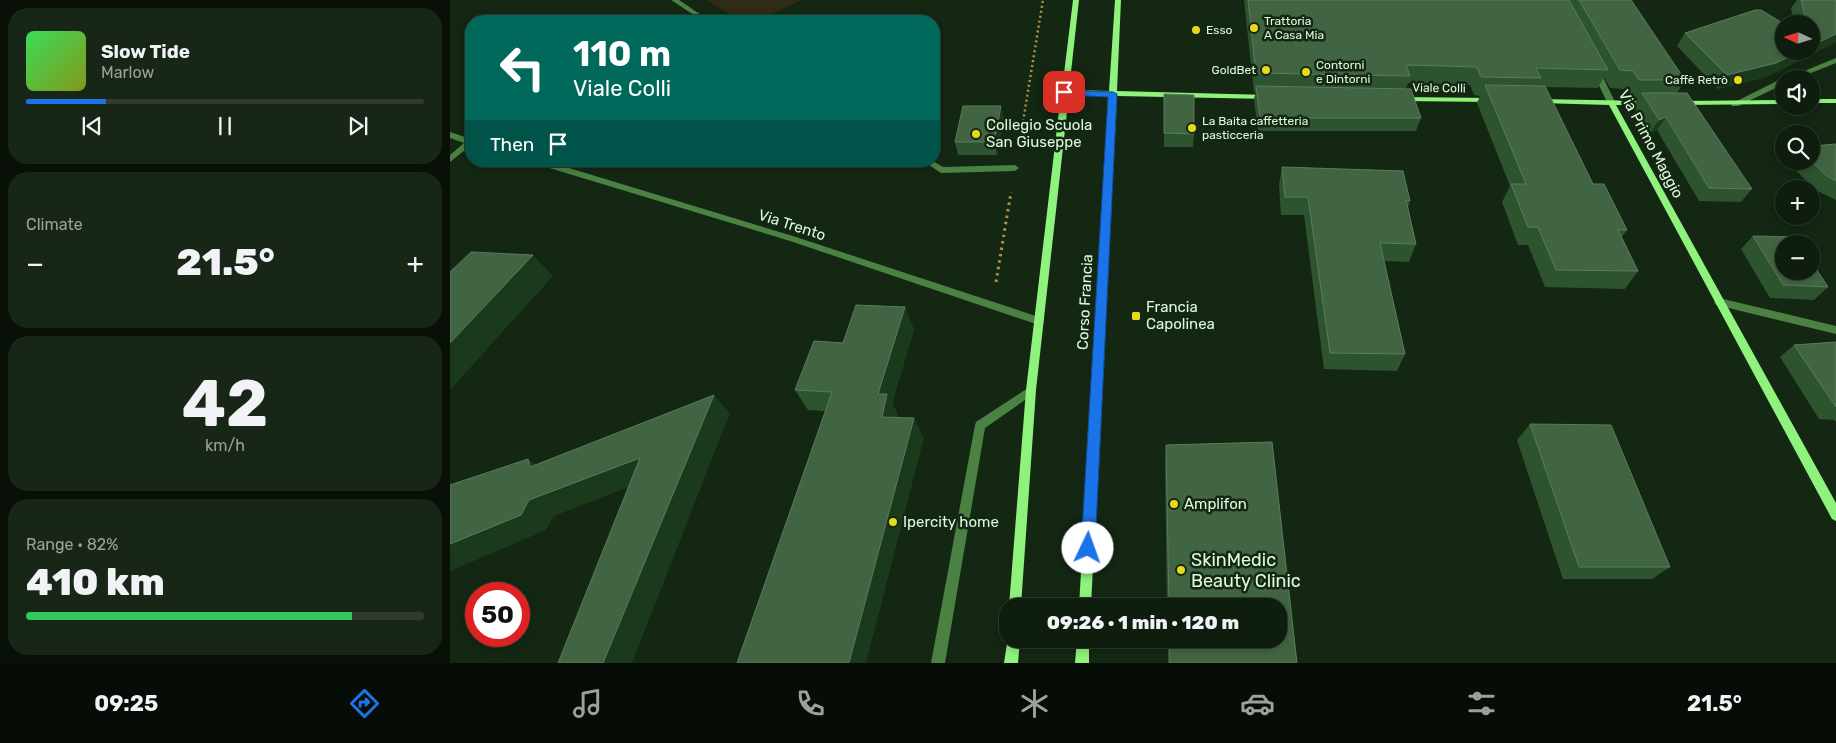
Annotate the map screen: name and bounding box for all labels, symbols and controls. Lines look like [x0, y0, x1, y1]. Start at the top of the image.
place label: Trattoria A Casa Mia [1264, 14, 1324, 42]
north arrow [1775, 15, 1820, 60]
map controls [1775, 15, 1820, 280]
marker: Trattoria A Casa Mia [1248, 22, 1260, 34]
place label: Esso [1206, 23, 1233, 37]
marker: Esso [1190, 24, 1202, 36]
text: 110 m [573, 33, 671, 75]
icon: left [490, 35, 555, 100]
text: Slow Tide [101, 40, 190, 63]
place label: Contorni e Dintorni [1316, 58, 1370, 86]
text: Marlow [101, 63, 154, 82]
place label: GoldBet [1211, 63, 1256, 77]
marker: GoldBet [1260, 64, 1272, 76]
marker: Contorni e Dintorni [1300, 66, 1312, 78]
button: sound [1775, 70, 1820, 115]
pin [1043, 71, 1085, 113]
place label: Caffè Retrò [1665, 73, 1728, 87]
marker: Caffè Retrò [1732, 74, 1744, 86]
text: Viale Colli [573, 75, 671, 102]
icon: arrive [1050, 78, 1078, 106]
street label: Viale Colli [1412, 81, 1466, 95]
street label: Via Primo Maggio [1615, 87, 1687, 201]
icon: previous [78, 112, 106, 140]
icon: pause [211, 112, 239, 140]
icon: next [344, 112, 372, 140]
place label: La Baita caffetteria pasticceria [1202, 114, 1308, 142]
place label: Collegio Scuola San Giuseppe [986, 116, 1092, 151]
marker: La Baita caffetteria pasticceria [1186, 122, 1198, 134]
button: search [1775, 125, 1820, 170]
marker: Collegio Scuola San Giuseppe [970, 128, 982, 140]
icon: arrive [544, 130, 572, 158]
text: Then [490, 133, 534, 156]
button: + [1775, 180, 1820, 225]
street label: Via Trento [756, 206, 828, 244]
text: Climate [26, 215, 83, 234]
button: − [1775, 235, 1820, 280]
text: 21.5° [176, 239, 275, 285]
text: − [26, 247, 44, 280]
text: + [407, 247, 424, 280]
street label: Corso Francia [1074, 254, 1096, 350]
place label: Francia Capolinea [1146, 298, 1215, 333]
marker: Francia Capolinea [1130, 310, 1142, 322]
text: 42 [182, 365, 268, 442]
text: km/h [205, 436, 245, 455]
place label: Amplifon [1184, 495, 1247, 513]
marker: Amplifon [1168, 498, 1180, 510]
place label: Ipercity home [903, 513, 999, 531]
marker: Ipercity home [887, 516, 899, 528]
position arrow [1061, 521, 1113, 573]
text: Range · 82% [26, 535, 118, 554]
place label: SkinMedic Beauty Clinic [1191, 549, 1301, 592]
text: 410 km [26, 559, 165, 605]
marker: SkinMedic Beauty Clinic [1175, 564, 1187, 576]
speed limit sign: 50 [465, 582, 530, 647]
text: 09:26 · 1 min · 120 m [1047, 611, 1239, 634]
icon: directions [347, 686, 382, 721]
icon: music [570, 686, 605, 721]
icon: phone [793, 686, 828, 721]
icon: climate [1017, 686, 1052, 721]
icon: car [1240, 686, 1275, 721]
icon: filters [1464, 686, 1499, 721]
text: 09:25 [94, 690, 158, 717]
text: 21.5° [1687, 690, 1742, 717]

